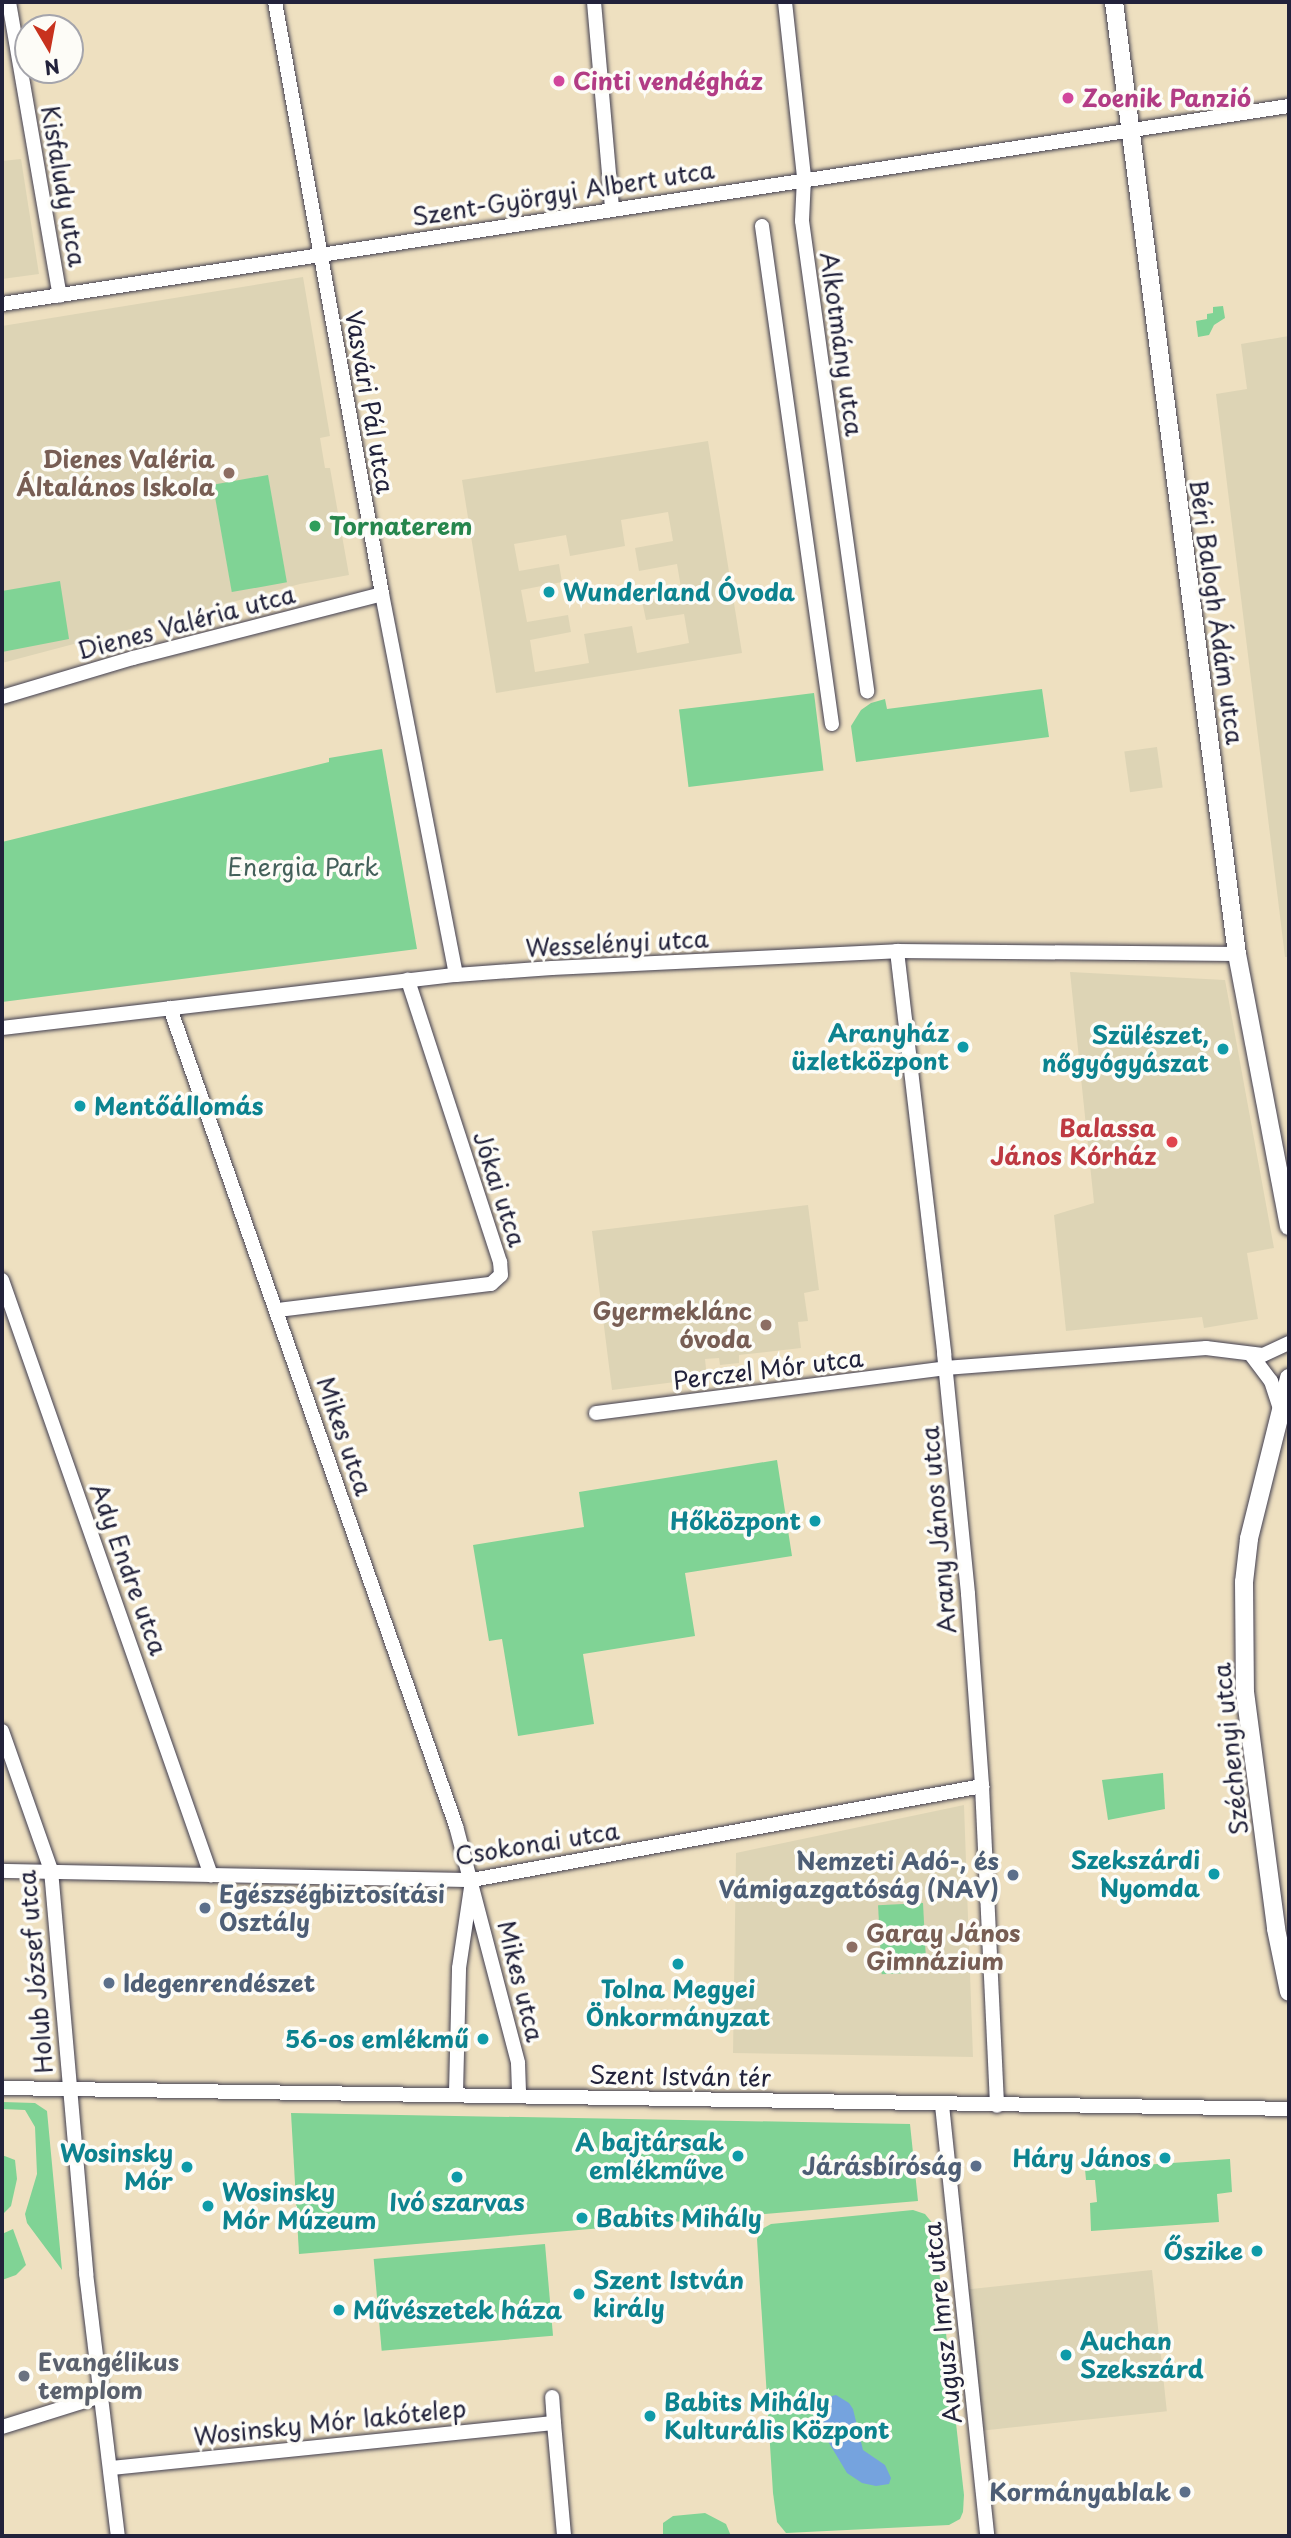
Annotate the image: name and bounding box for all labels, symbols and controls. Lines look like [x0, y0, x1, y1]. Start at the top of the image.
north arrow [14, 14, 84, 84]
text: N [42, 53, 62, 83]
place label: Cinti vendégház [573, 67, 763, 95]
marker: Cinti vendégház [551, 73, 567, 89]
place label: Zoenik Panzió [1082, 84, 1252, 112]
marker: Zoenik Panzió [1060, 90, 1076, 106]
street label: Kisfaludy utca [36, 102, 92, 270]
street label: Szent-Györgyi Albert utca [409, 155, 717, 231]
street label: Alkotmány utca [815, 250, 869, 438]
street label: Vasvári Pál utca [340, 308, 400, 496]
place label: Dienes Valéria Általános Iskola [17, 445, 215, 501]
marker: Dienes Valéria Általános Iskola [221, 465, 237, 481]
street label: Béri Balogh Ádám utca [1184, 476, 1250, 748]
place label: Tornaterem [329, 512, 472, 540]
marker: Tornaterem [307, 518, 323, 534]
place label: Wunderland Óvoda [563, 578, 795, 606]
street label: Dienes Valéria utca [73, 579, 299, 665]
marker: Wunderland Óvoda [541, 584, 557, 600]
park label: Energia Park [227, 853, 379, 881]
street label: Wesselényi utca [525, 924, 709, 962]
place label: Aranyház üzletközpont [791, 1019, 949, 1075]
place label: Szülészet, nőgyógyászat [1042, 1021, 1209, 1077]
marker: Aranyház üzletközpont [955, 1039, 971, 1055]
marker: Szülészet, nőgyógyászat [1215, 1041, 1231, 1057]
place label: Mentőállomás [94, 1092, 264, 1120]
marker: Mentőállomás [72, 1098, 88, 1114]
place label: Balassa János Kórház [990, 1114, 1156, 1170]
street label: Jókai utca [468, 1127, 532, 1251]
marker: Balassa János Kórház [1162, 1132, 1182, 1152]
place label: Gyermeklánc óvoda [592, 1297, 752, 1353]
marker: Gyermeklánc óvoda [758, 1317, 774, 1333]
street label: Perczel Mór utca [670, 1343, 866, 1395]
street label: Mikes utca [311, 1372, 379, 1500]
street label: Arany János utca [915, 1426, 961, 1634]
street label: Ady Endre utca [85, 1480, 173, 1658]
place label: Hőközpont [670, 1507, 801, 1535]
marker: Hőközpont [807, 1513, 823, 1529]
street label: Széchenyi utca [1207, 1662, 1253, 1836]
street label: Csokonai utca [453, 1816, 621, 1870]
place label: Szekszárdi Nyomda [1071, 1846, 1200, 1902]
place label: Nemzeti Adó-, és Vámigazgatóság (NAV) [718, 1847, 999, 1903]
marker: Szekszárdi Nyomda [1206, 1866, 1222, 1882]
marker: Nemzeti Adó-, és Vámigazgatóság (NAV) [1005, 1867, 1021, 1883]
street label: Holub József utca [12, 1869, 58, 2075]
place label: Egészségbiztosítási Osztály [219, 1880, 445, 1936]
marker: Egészségbiztosítási Osztály [197, 1900, 213, 1916]
street label: Mikes utca [492, 1916, 550, 2046]
place label: Garay János Gimnázium [866, 1919, 1022, 1975]
marker: Garay János Gimnázium [844, 1939, 860, 1955]
marker: Tolna Megyei Önkormányzat [670, 1956, 686, 1972]
place label: Idegenrendészet [123, 1969, 315, 1997]
marker: Idegenrendészet [101, 1975, 117, 1991]
place label: Tolna Megyei Önkormányzat [586, 1975, 770, 2031]
place label: 56-os emlékmű [285, 2025, 469, 2053]
marker: 56-os emlékmű [475, 2031, 491, 2047]
street label: Szent István tér [589, 2060, 771, 2092]
place label: A bajtársak emlékműve [574, 2128, 724, 2184]
place label: Wosinsky Mór [60, 2139, 173, 2195]
place label: Háry János [1011, 2144, 1151, 2172]
marker: A bajtársak emlékműve [730, 2148, 746, 2164]
marker: Háry János [1157, 2150, 1173, 2166]
place label: Járásbíróság [802, 2152, 962, 2180]
marker: Járásbíróság [968, 2158, 984, 2174]
marker: Wosinsky Mór [179, 2159, 195, 2175]
marker: Ivó szarvas [449, 2169, 465, 2185]
place label: Wosinsky Mór Múzeum [222, 2178, 378, 2234]
place label: Ivó szarvas [389, 2188, 525, 2216]
marker: Wosinsky Mór Múzeum [200, 2198, 216, 2214]
place label: Babits Mihály [596, 2204, 763, 2232]
marker: Babits Mihály [574, 2210, 590, 2226]
street label: Augusz Imre utca [917, 2220, 967, 2426]
place label: Őszike [1164, 2237, 1243, 2265]
marker: Őszike [1249, 2243, 1265, 2259]
place label: Szent István király [593, 2266, 744, 2322]
marker: Szent István király [571, 2286, 587, 2302]
place label: Művészetek háza [353, 2296, 561, 2324]
marker: Művészetek háza [331, 2302, 347, 2318]
place label: Auchan Szekszárd [1080, 2327, 1204, 2383]
marker: Auchan Szekszárd [1058, 2347, 1074, 2363]
place label: Evangélikus templom [38, 2348, 179, 2404]
marker: Evangélikus templom [16, 2368, 32, 2384]
place label: Babits Mihály Kulturális Központ [664, 2388, 890, 2444]
street label: Wosinsky Mór lakótelep [191, 2393, 469, 2451]
marker: Babits Mihály Kulturális Központ [642, 2408, 658, 2424]
place label: Kormányablak [989, 2478, 1171, 2506]
marker: Kormányablak [1177, 2484, 1193, 2500]

